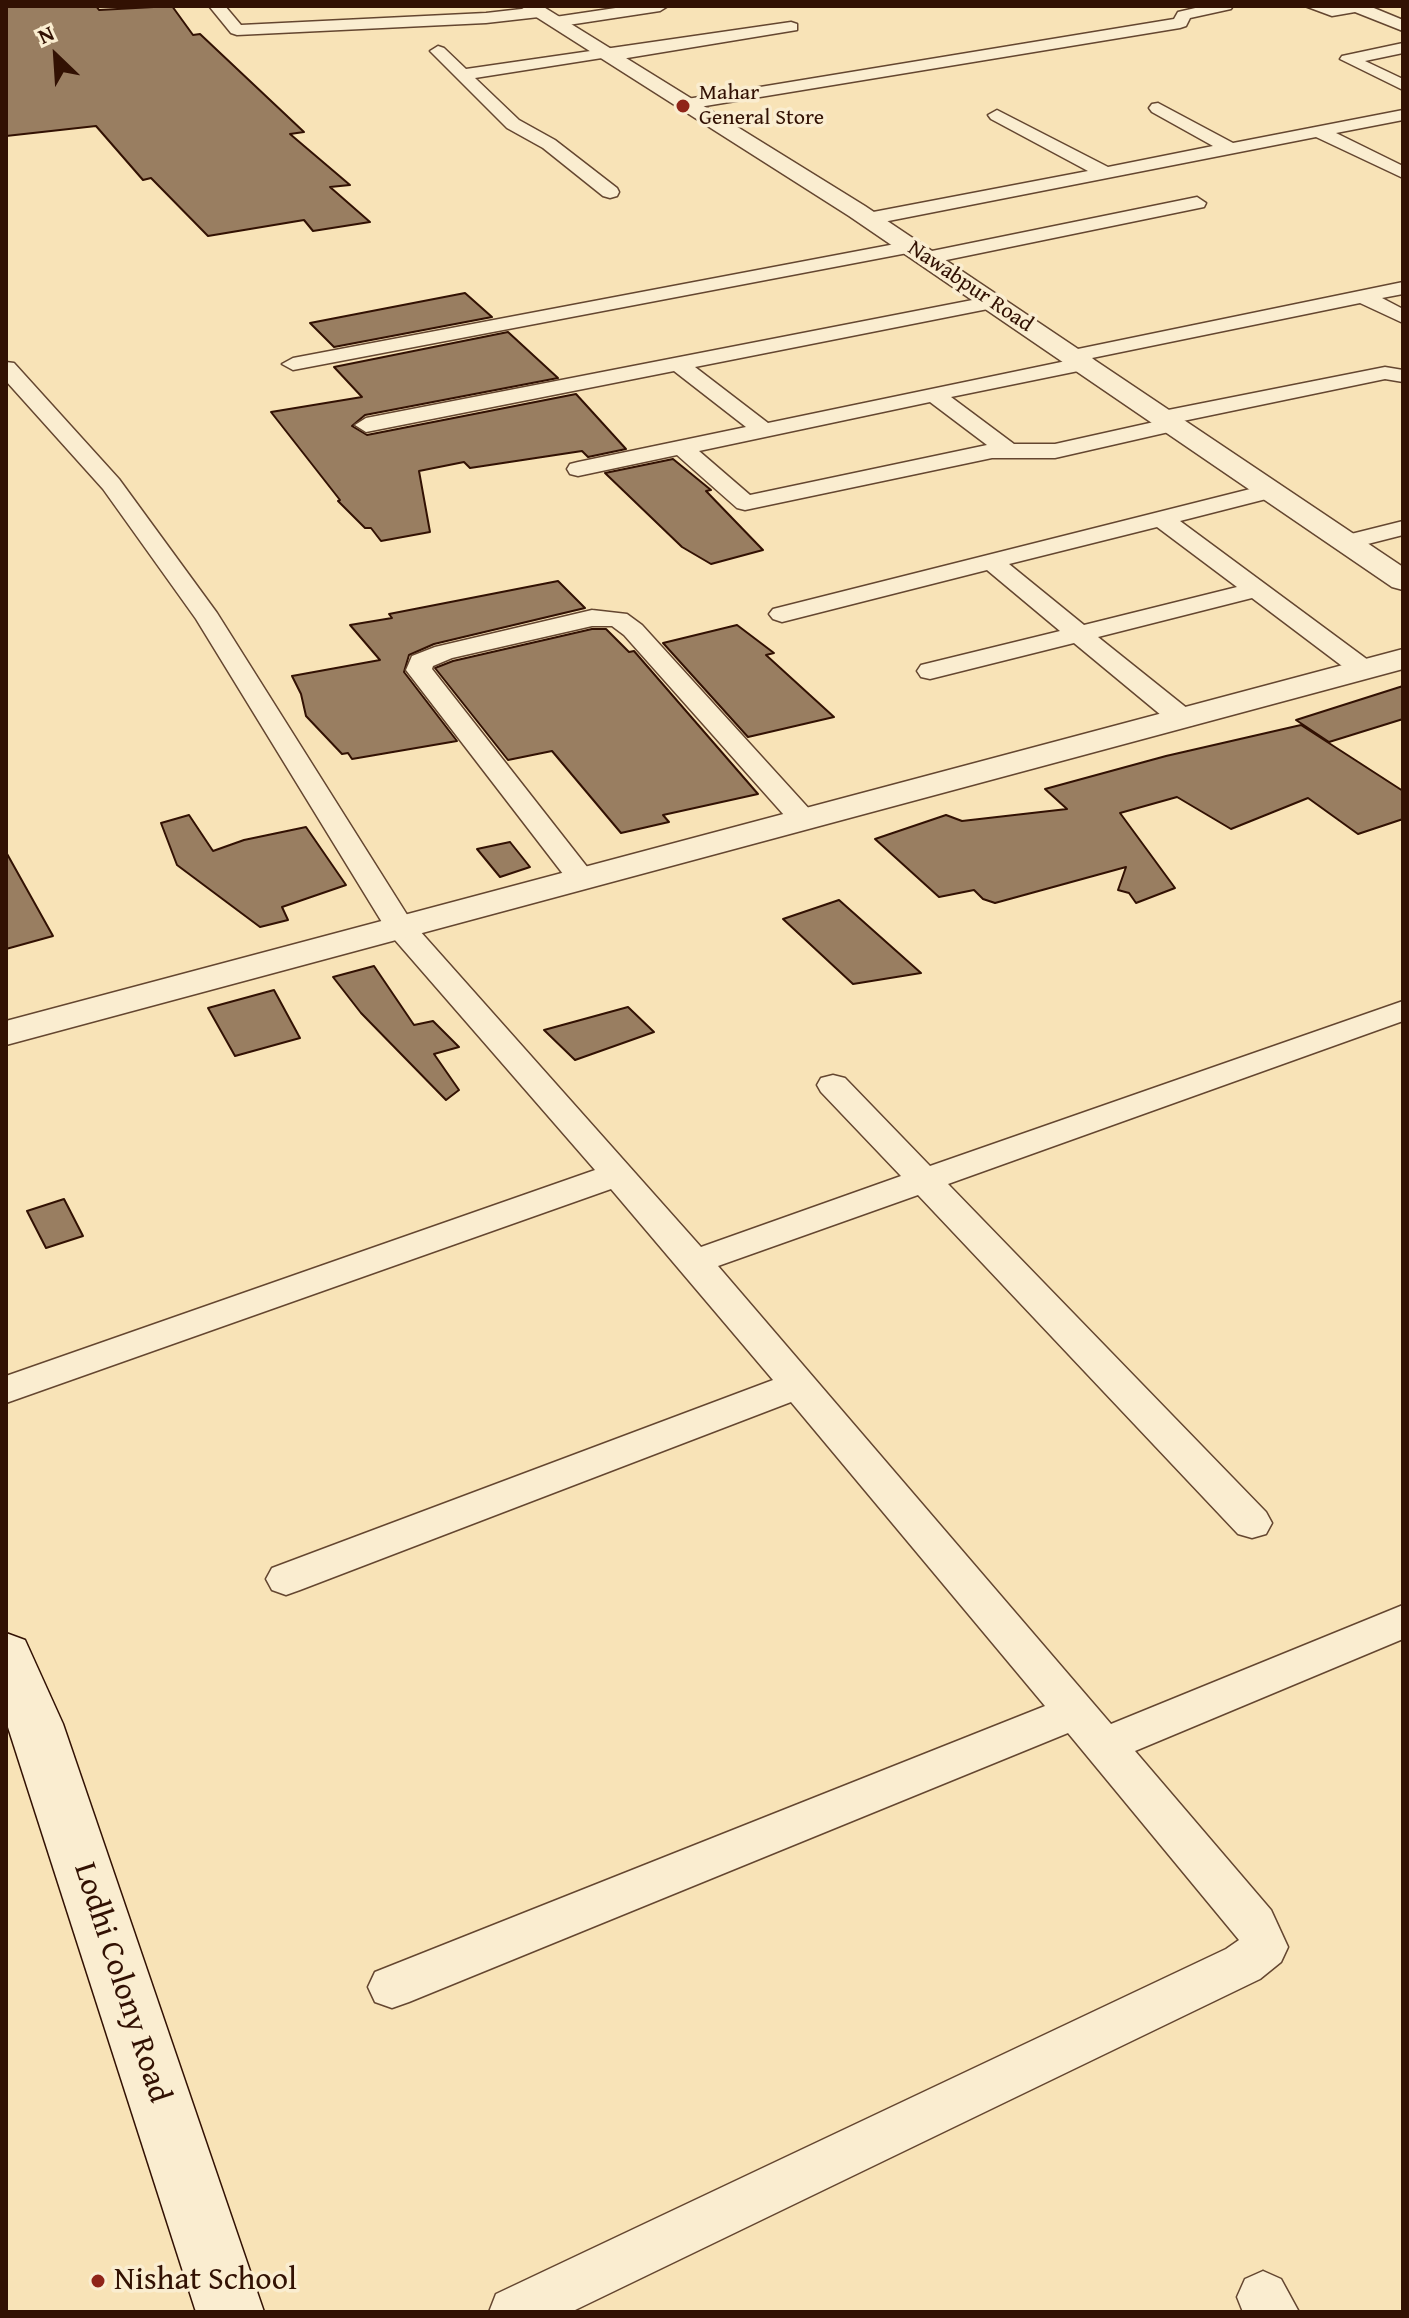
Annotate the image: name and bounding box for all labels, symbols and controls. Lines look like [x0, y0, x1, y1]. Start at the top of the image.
north arrow [16, 16, 96, 96]
text: N [32, 17, 59, 52]
place label: Mahar General Store [699, 80, 824, 132]
marker: Mahar General Store [674, 97, 692, 115]
street label: Nawabpur Road [902, 235, 1038, 339]
street label: Lodhi Colony Road [64, 1858, 178, 2108]
place label: Nishat School [114, 2262, 297, 2300]
marker: Nishat School [89, 2272, 107, 2290]

